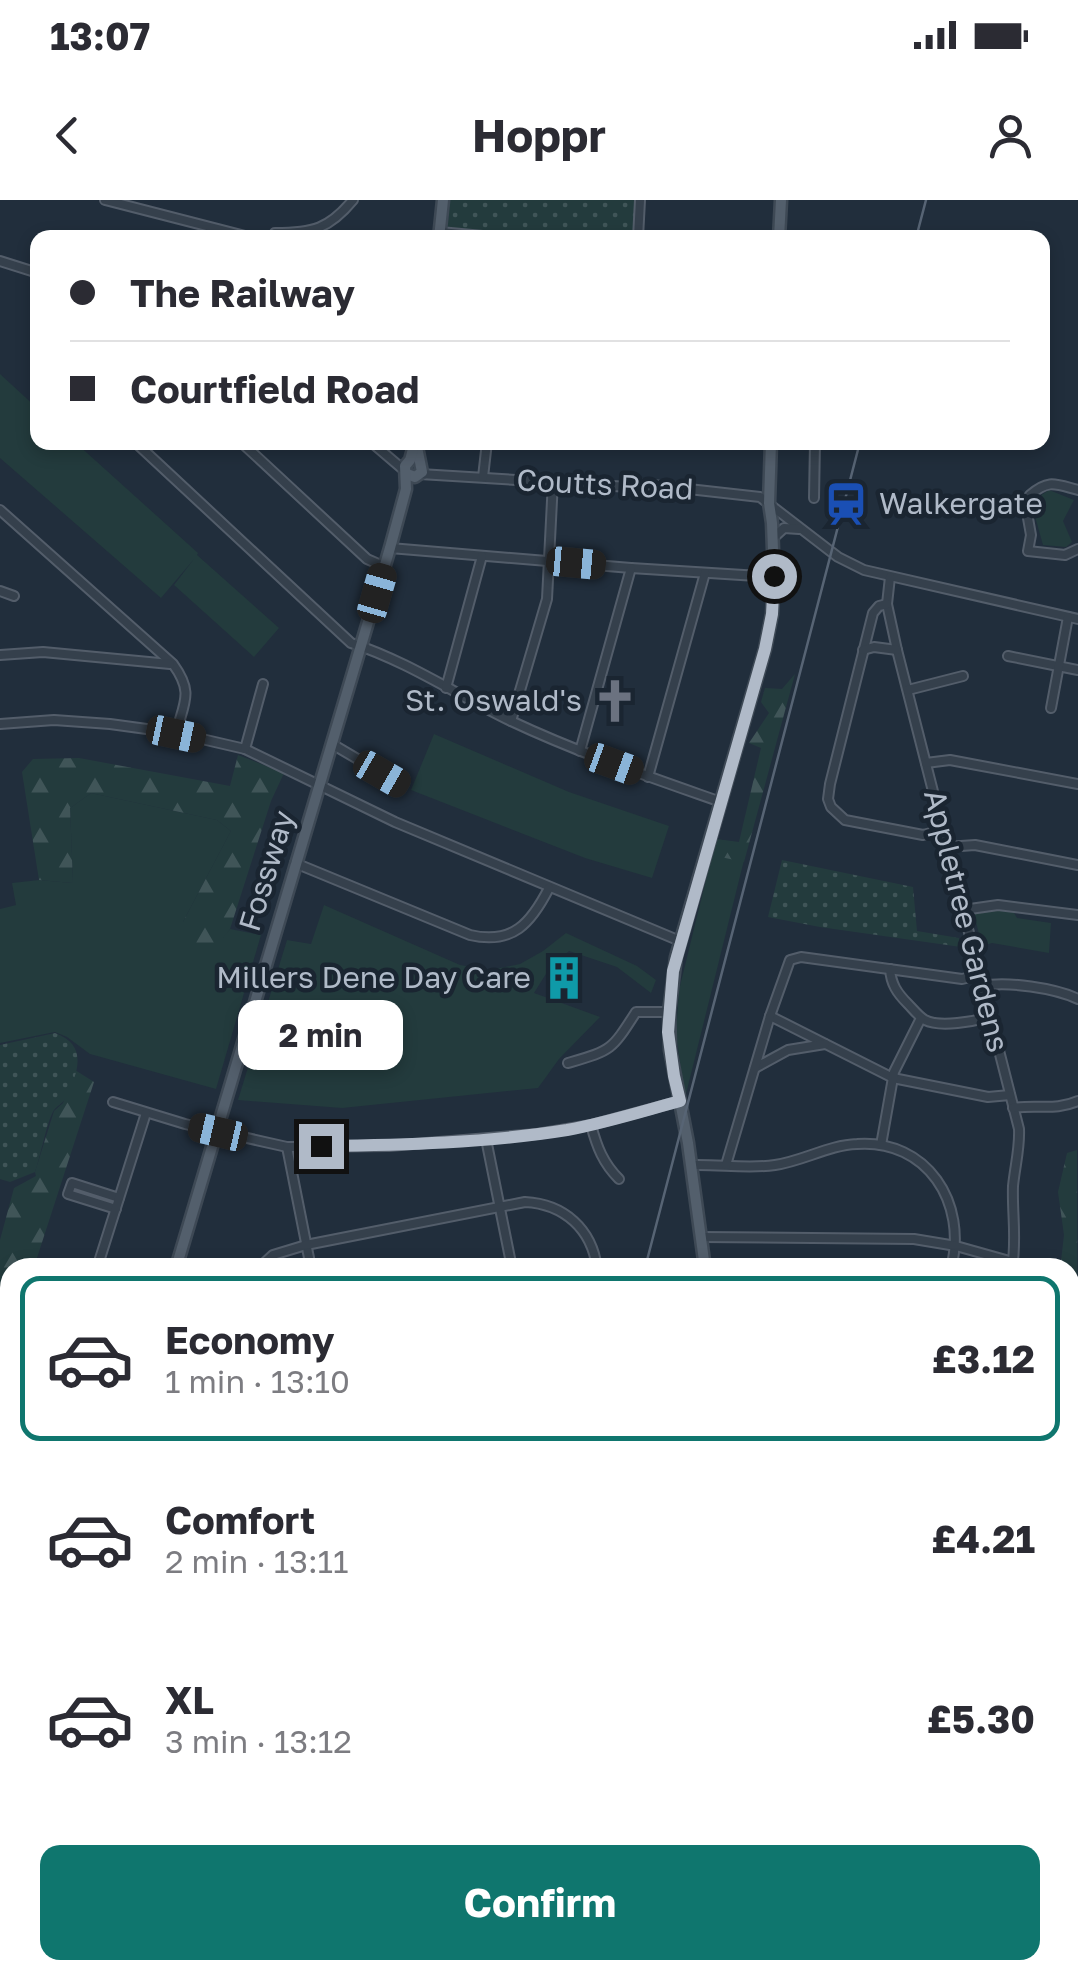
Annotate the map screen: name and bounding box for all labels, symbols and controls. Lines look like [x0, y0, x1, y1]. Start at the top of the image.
text: 13:07 [50, 13, 150, 58]
icon: back [40, 108, 95, 163]
text: Hoppr [472, 108, 606, 162]
icon: person [983, 108, 1038, 163]
text: The Railway [130, 270, 355, 315]
text: Courtfield Road [130, 366, 419, 411]
street label: Coutts Road [516, 461, 694, 507]
station icon: Walkergate [822, 480, 870, 528]
place label: Walkergate [879, 485, 1043, 521]
car [545, 545, 607, 581]
route start [752, 554, 797, 599]
car [354, 560, 400, 626]
church icon: St. Oswald's [591, 677, 639, 725]
place label: St. Oswald's [405, 682, 582, 718]
car [144, 713, 208, 755]
car [581, 740, 647, 788]
car [349, 746, 415, 802]
street label: Appletree Gardens [917, 786, 1017, 1056]
street label: Fossway [231, 806, 301, 935]
building icon: Millers Dene Day Care [540, 954, 588, 1002]
place label: Millers Dene Day Care [216, 959, 531, 995]
callout: 2 min [238, 1001, 404, 1071]
text: 2 min [279, 1016, 362, 1054]
car [185, 1111, 251, 1153]
route end [299, 1124, 344, 1169]
icon: car [45, 1314, 135, 1404]
text: Economy [165, 1317, 334, 1362]
text: £3.12 [932, 1336, 1035, 1381]
text: 1 min · 13:10 [165, 1362, 350, 1400]
icon: car [45, 1494, 135, 1584]
text: Comfort [165, 1497, 315, 1542]
text: £4.21 [931, 1516, 1035, 1561]
text: 2 min · 13:11 [165, 1542, 349, 1580]
icon: car [45, 1674, 135, 1764]
text: XL [165, 1677, 214, 1722]
text: £5.30 [927, 1696, 1035, 1741]
text: 3 min · 13:12 [165, 1722, 352, 1760]
button: Confirm [40, 1845, 1040, 1960]

